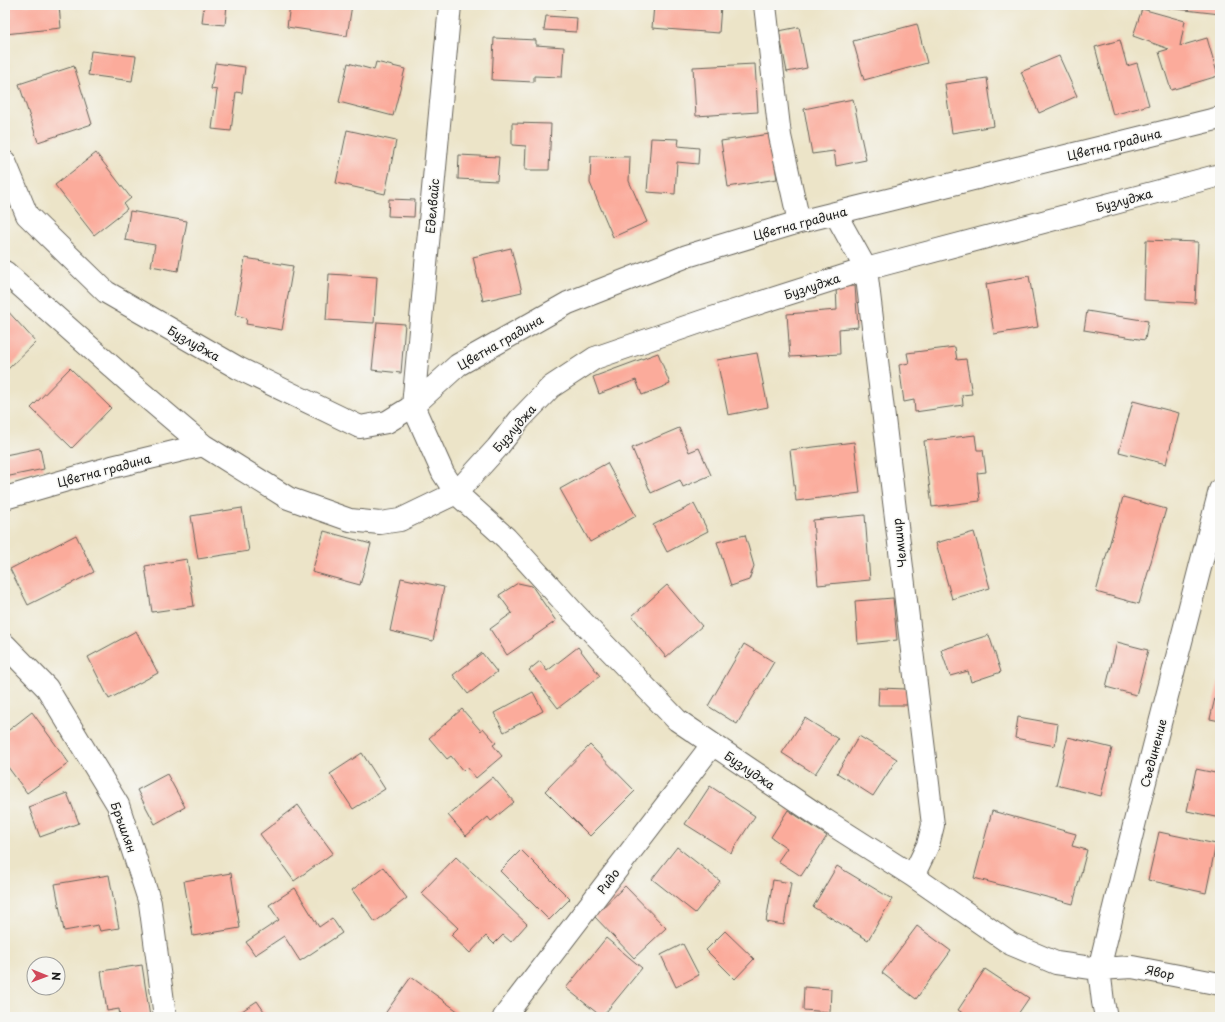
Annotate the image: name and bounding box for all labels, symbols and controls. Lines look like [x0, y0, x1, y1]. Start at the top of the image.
street label: Цветна градина [1065, 123, 1163, 164]
street label: Еделвайс [421, 178, 443, 234]
street label: Бузлуджа [1094, 184, 1155, 216]
street label: Цветна градина [751, 202, 849, 244]
street label: Бузлуджа [782, 268, 843, 303]
street label: Цветна градина [454, 310, 547, 374]
street label: Бузлуджа [164, 321, 224, 366]
street label: Бузлуджа [488, 400, 540, 456]
street label: Цветна градина [55, 449, 153, 491]
street label: Чемшир [887, 517, 911, 569]
street label: Съединение [1135, 717, 1171, 789]
street label: Бузлуджа [721, 746, 780, 794]
street label: Бръшлян [107, 799, 141, 855]
street label: Ридо [592, 864, 624, 898]
north arrow [26, 956, 66, 996]
street label: Явор [1144, 960, 1176, 984]
text: N [48, 972, 65, 981]

